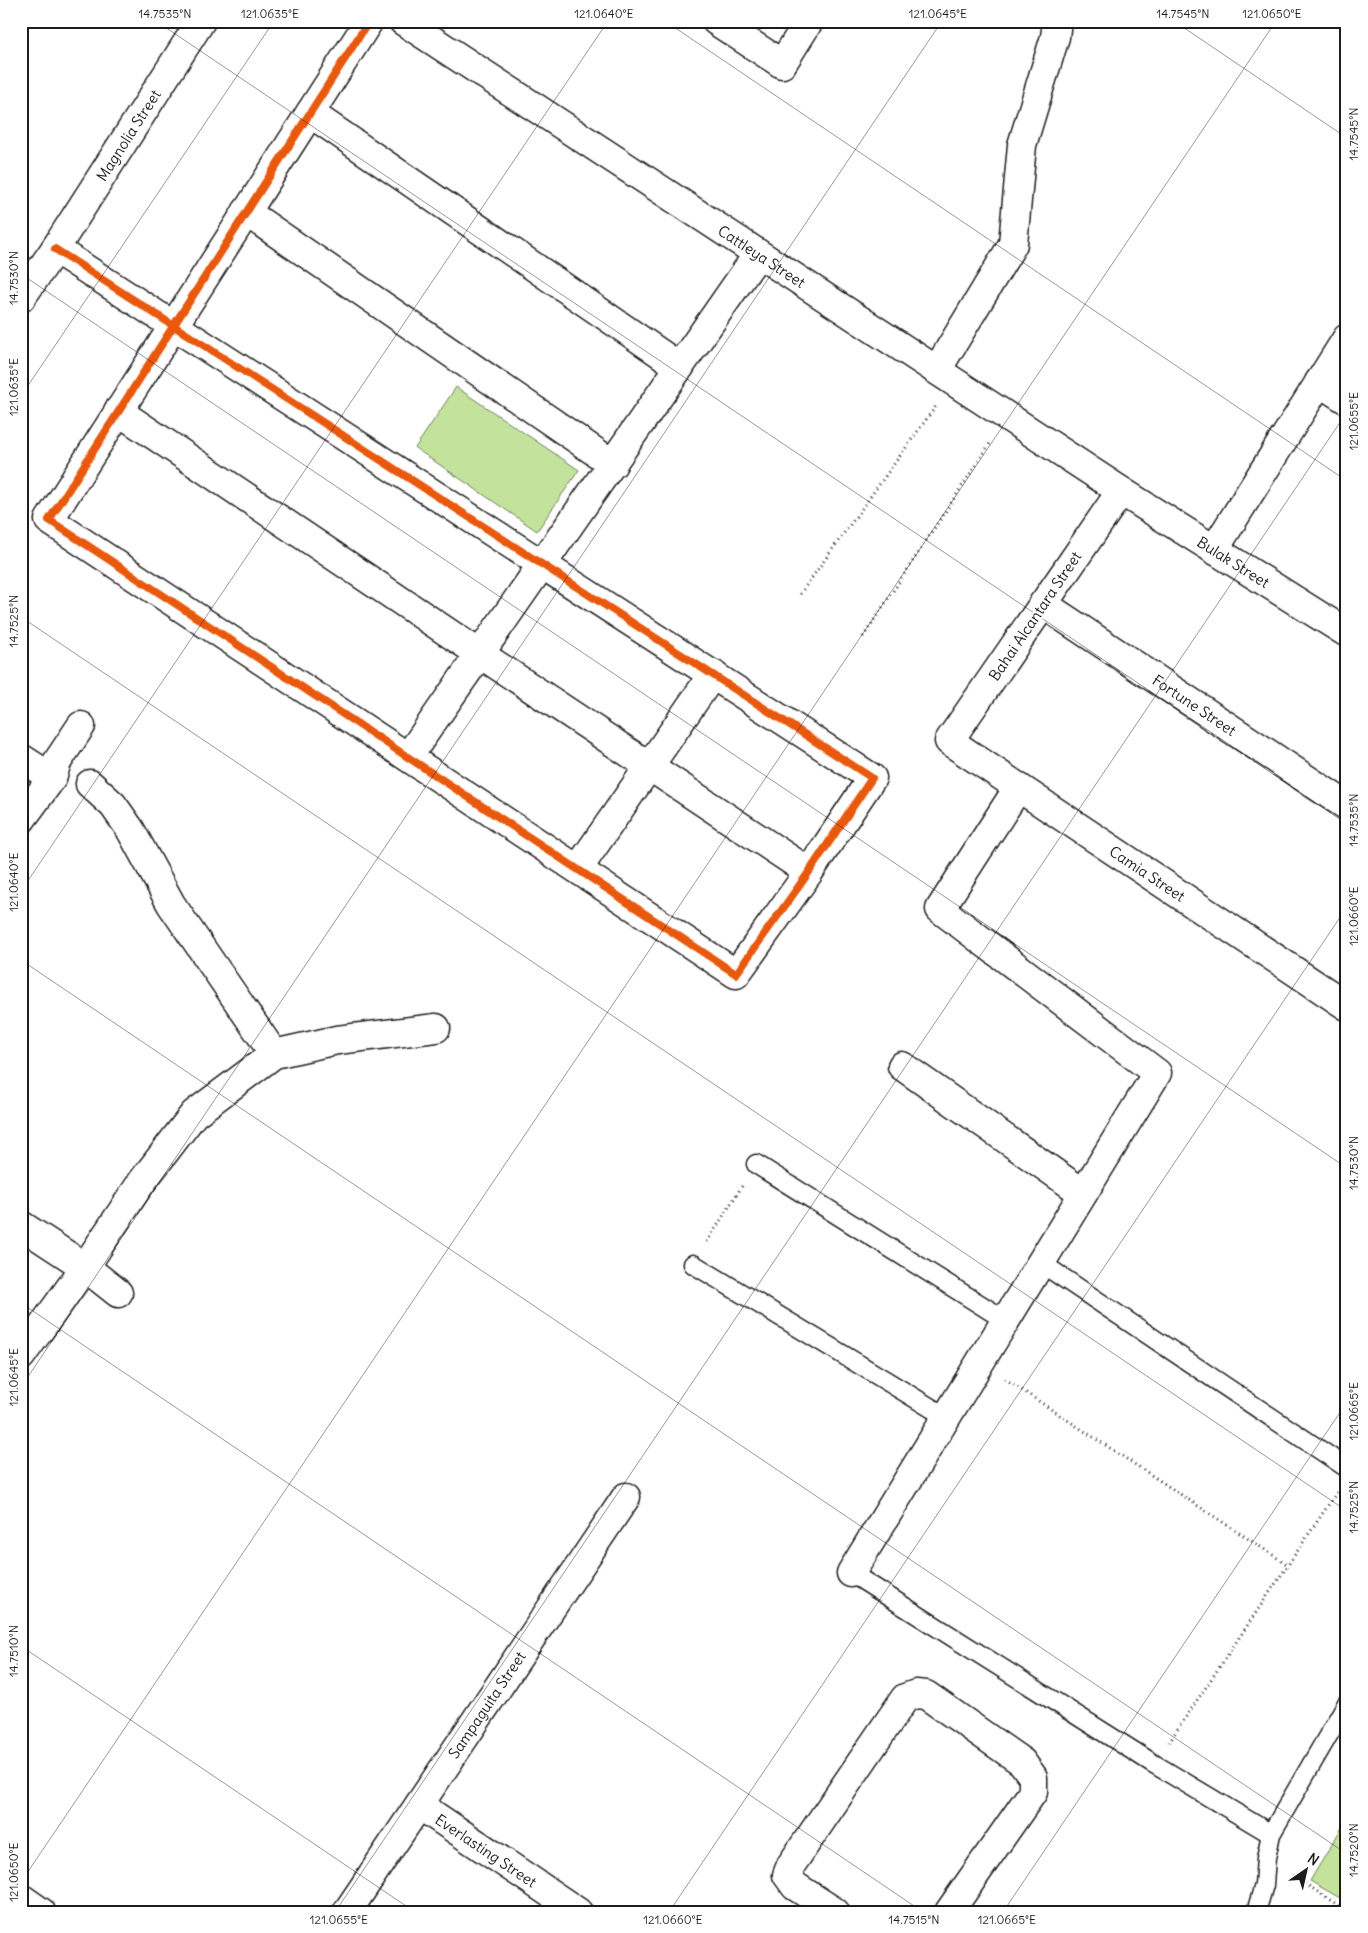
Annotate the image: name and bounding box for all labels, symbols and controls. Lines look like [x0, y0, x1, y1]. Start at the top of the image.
text: 14.7535°N [139, 6, 191, 21]
text: 121.0635°E [241, 6, 299, 21]
text: 121.0640°E [574, 6, 634, 21]
text: 121.0645°E [909, 6, 967, 21]
text: 14.7545°N [1156, 6, 1210, 21]
text: 121.0650°E [1242, 6, 1302, 21]
street label: Magnolia Street [92, 86, 164, 184]
text: 14.7545°N [1346, 107, 1361, 161]
street label: Cattleya Street [715, 220, 809, 291]
text: 14.7530°N [6, 251, 21, 305]
text: 121.0635°E [6, 358, 21, 416]
text: 121.0655°E [1346, 392, 1361, 450]
street label: Bulak Street [1194, 532, 1273, 591]
street label: Bahai Alcantara Street [985, 548, 1085, 684]
text: 14.7525°N [6, 595, 21, 647]
street label: Fortune Street [1149, 670, 1240, 739]
text: 14.7535°N [1346, 794, 1361, 846]
street label: Camia Street [1106, 841, 1189, 905]
text: 121.0640°E [6, 852, 21, 912]
text: 121.0660°E [1346, 886, 1361, 946]
text: 14.7530°N [1346, 1136, 1361, 1190]
text: 121.0645°E [6, 1348, 21, 1406]
text: 121.0665°E [1346, 1382, 1361, 1440]
text: 14.7525°N [1346, 1481, 1361, 1533]
text: 14.7510°N [6, 1625, 21, 1677]
street label: Sampaguita Street [444, 1647, 529, 1762]
street label: Everlasting Street [432, 1809, 540, 1891]
text: 14.7520°N [1346, 1823, 1361, 1877]
text: 121.0650°E [6, 1842, 21, 1902]
north arrow [1280, 1846, 1330, 1896]
text: N [1304, 1849, 1322, 1869]
text: 121.0655°E [310, 1912, 368, 1927]
text: 121.0660°E [643, 1912, 703, 1927]
text: 14.7515°N [889, 1912, 939, 1927]
text: 121.0665°E [978, 1912, 1036, 1927]

